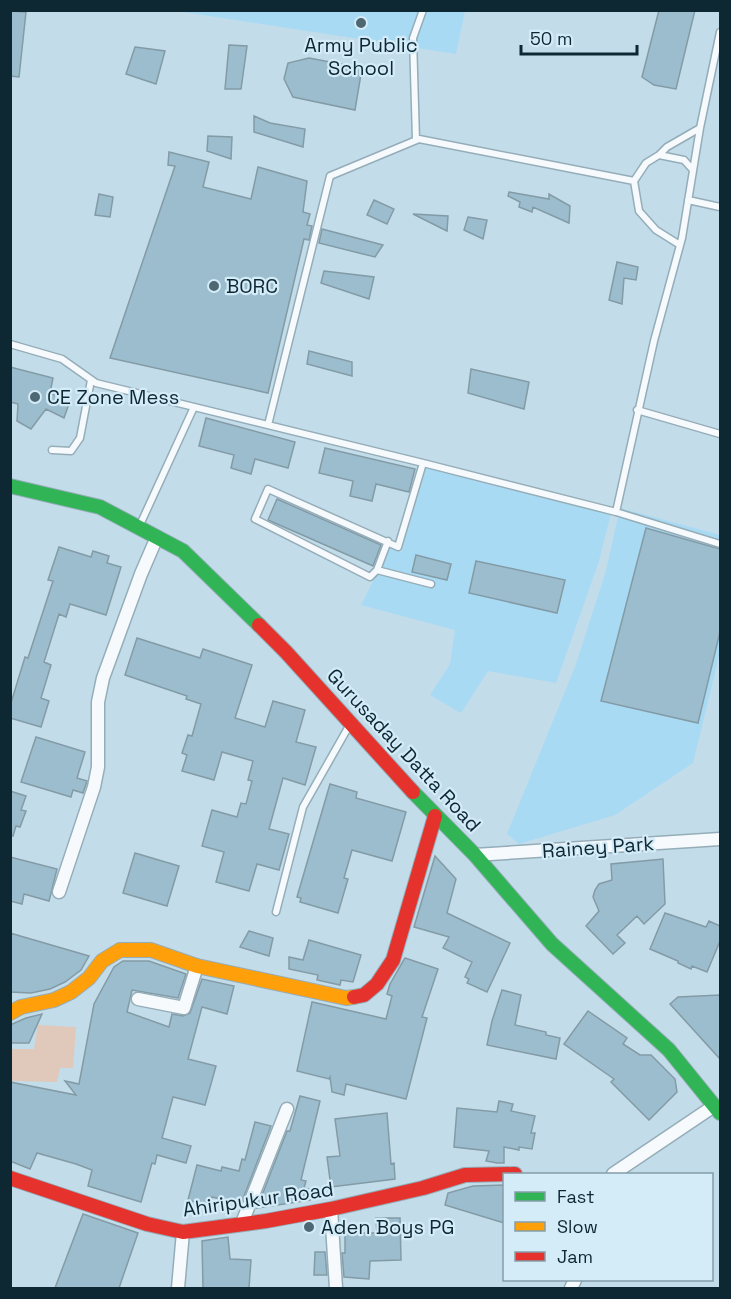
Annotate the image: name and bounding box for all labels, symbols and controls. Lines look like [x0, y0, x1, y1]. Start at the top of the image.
marker: Army Public School [354, 16, 368, 30]
scale bar [521, 18, 636, 56]
text: 50 m [530, 27, 572, 50]
place label: Army Public School [304, 32, 418, 81]
place label: BORC [226, 273, 278, 299]
marker: BORC [207, 279, 221, 293]
place label: CE Zone Mess [47, 384, 179, 410]
marker: CE Zone Mess [28, 390, 42, 404]
street label: Gurusaday Datta Road [321, 663, 487, 837]
street label: Rainey Park [541, 830, 655, 864]
legend [503, 1173, 713, 1281]
street label: Ahiripukur Road [181, 1176, 335, 1222]
text: Fast [557, 1185, 594, 1208]
place label: Aden Boys PG [321, 1214, 454, 1240]
text: Slow [557, 1215, 598, 1238]
marker: Aden Boys PG [302, 1220, 316, 1234]
text: Jam [557, 1245, 593, 1268]

